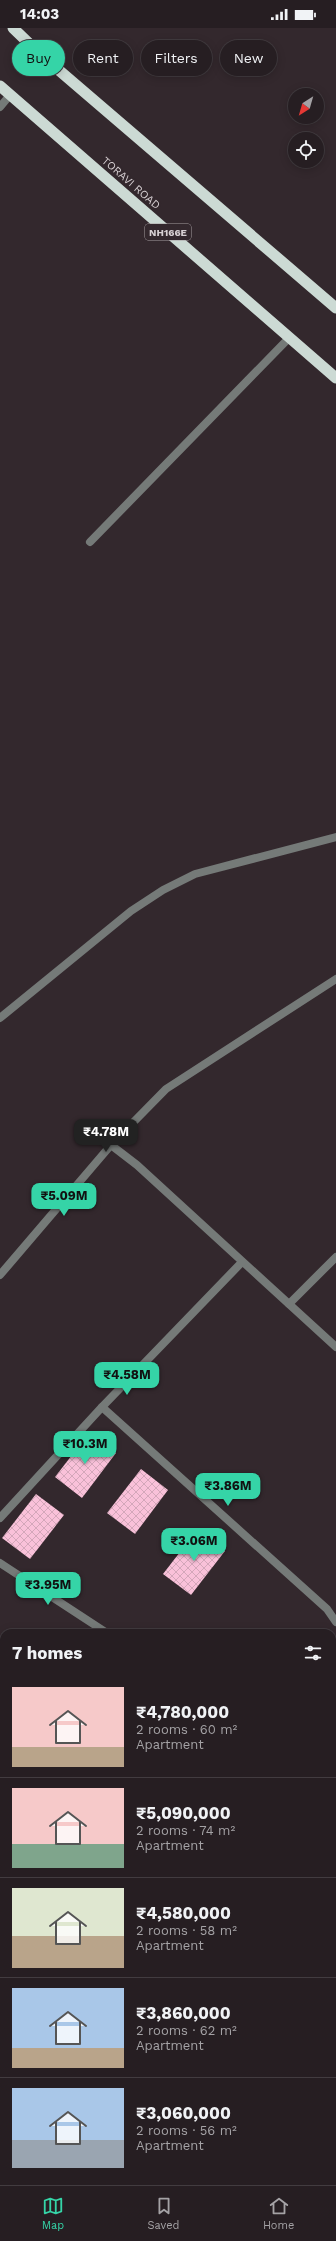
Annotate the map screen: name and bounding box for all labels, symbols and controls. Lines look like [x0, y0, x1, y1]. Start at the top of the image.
text: 14:03 [20, 5, 59, 23]
chip: Buy [12, 40, 65, 76]
chip: Rent [73, 40, 133, 76]
chip: Filters [141, 40, 212, 76]
chip: New [220, 40, 277, 76]
north arrow [288, 88, 324, 124]
map controls [288, 88, 324, 168]
button: locate [288, 132, 324, 168]
street label: TORAVI ROAD [99, 154, 163, 212]
road number: NH166E [145, 224, 191, 240]
pin: ₹4.78M [73, 1119, 139, 1153]
text: ₹4.78M [83, 1124, 129, 1139]
pin: ₹5.09M [31, 1183, 97, 1217]
text: ₹5.09M [40, 1188, 88, 1203]
pin: ₹4.58M [94, 1362, 160, 1396]
text: ₹4.58M [103, 1367, 151, 1382]
pin: ₹10.3M [52, 1431, 118, 1465]
text: ₹10.3M [63, 1436, 107, 1451]
pin: ₹3.86M [195, 1473, 261, 1507]
text: ₹3.86M [204, 1478, 252, 1493]
pin: ₹3.06M [161, 1528, 227, 1562]
text: ₹3.06M [170, 1533, 218, 1548]
pin: ₹3.95M [15, 1572, 81, 1606]
text: ₹3.95M [25, 1577, 71, 1592]
icon: filters [302, 1642, 324, 1664]
text: 7 homes [12, 1643, 82, 1663]
text: ₹4,780,000 [136, 1702, 229, 1722]
icon: home [44, 1703, 92, 1751]
text: 2 rooms · 60 m² [136, 1722, 237, 1737]
text: Apartment [136, 1737, 204, 1752]
text: ₹5,090,000 [136, 1803, 231, 1823]
icon: home [44, 1804, 92, 1852]
text: 2 rooms · 74 m² [136, 1823, 235, 1838]
text: Apartment [136, 1838, 204, 1853]
text: ₹4,580,000 [136, 1903, 231, 1923]
icon: home [44, 1904, 92, 1952]
text: 2 rooms · 58 m² [136, 1923, 237, 1938]
text: Apartment [136, 1938, 204, 1953]
text: ₹3,860,000 [136, 2003, 231, 2023]
icon: home [44, 2004, 92, 2052]
text: 2 rooms · 62 m² [136, 2023, 237, 2038]
text: Apartment [136, 2038, 204, 2053]
text: ₹3,060,000 [136, 2103, 231, 2123]
icon: home [44, 2104, 92, 2152]
text: 2 rooms · 56 m² [136, 2123, 237, 2138]
text: Apartment [136, 2138, 204, 2153]
tab: Map [42, 2195, 64, 2232]
tab: Saved [148, 2195, 179, 2232]
tab: Home [263, 2195, 294, 2232]

